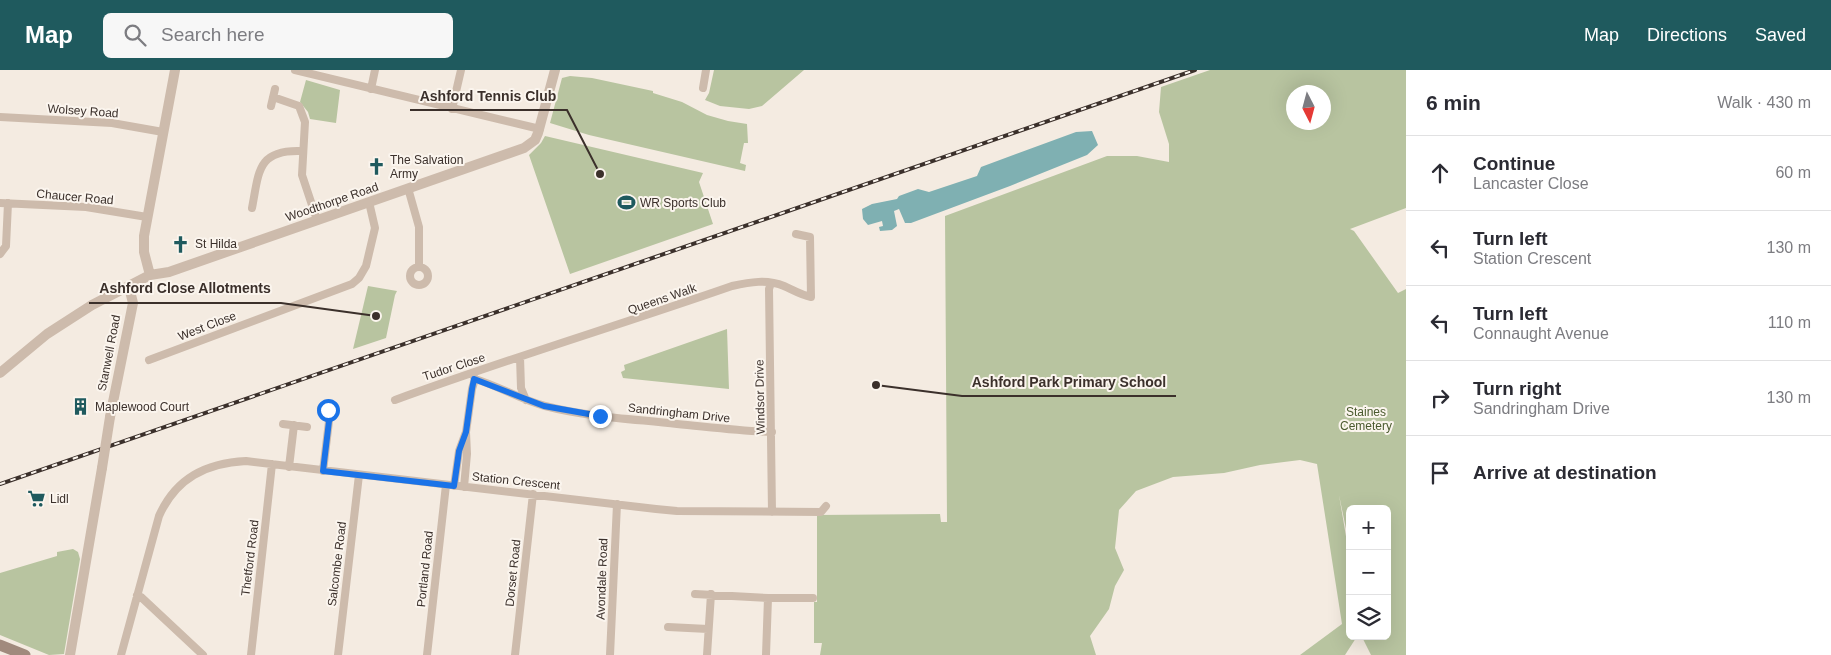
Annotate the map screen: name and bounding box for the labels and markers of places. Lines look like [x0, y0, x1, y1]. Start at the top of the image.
callout: Ashford Tennis Club [410, 81, 567, 110]
place label: The Salvation Army [390, 153, 463, 181]
church icon: The Salvation Army [366, 157, 386, 177]
sports icon: WR Sports Club [616, 193, 636, 213]
place label: WR Sports Club [640, 196, 726, 210]
church icon: St Hilda [171, 234, 191, 254]
place label: St Hilda [195, 237, 237, 251]
callout: Ashford Close Allotments [89, 274, 281, 303]
callout: Ashford Park Primary School [962, 367, 1176, 396]
building icon: Maplewood Court [71, 397, 91, 417]
place label: Maplewood Court [95, 400, 190, 414]
supermarket icon: Lidl [26, 489, 46, 509]
place label: Lidl [50, 492, 69, 506]

